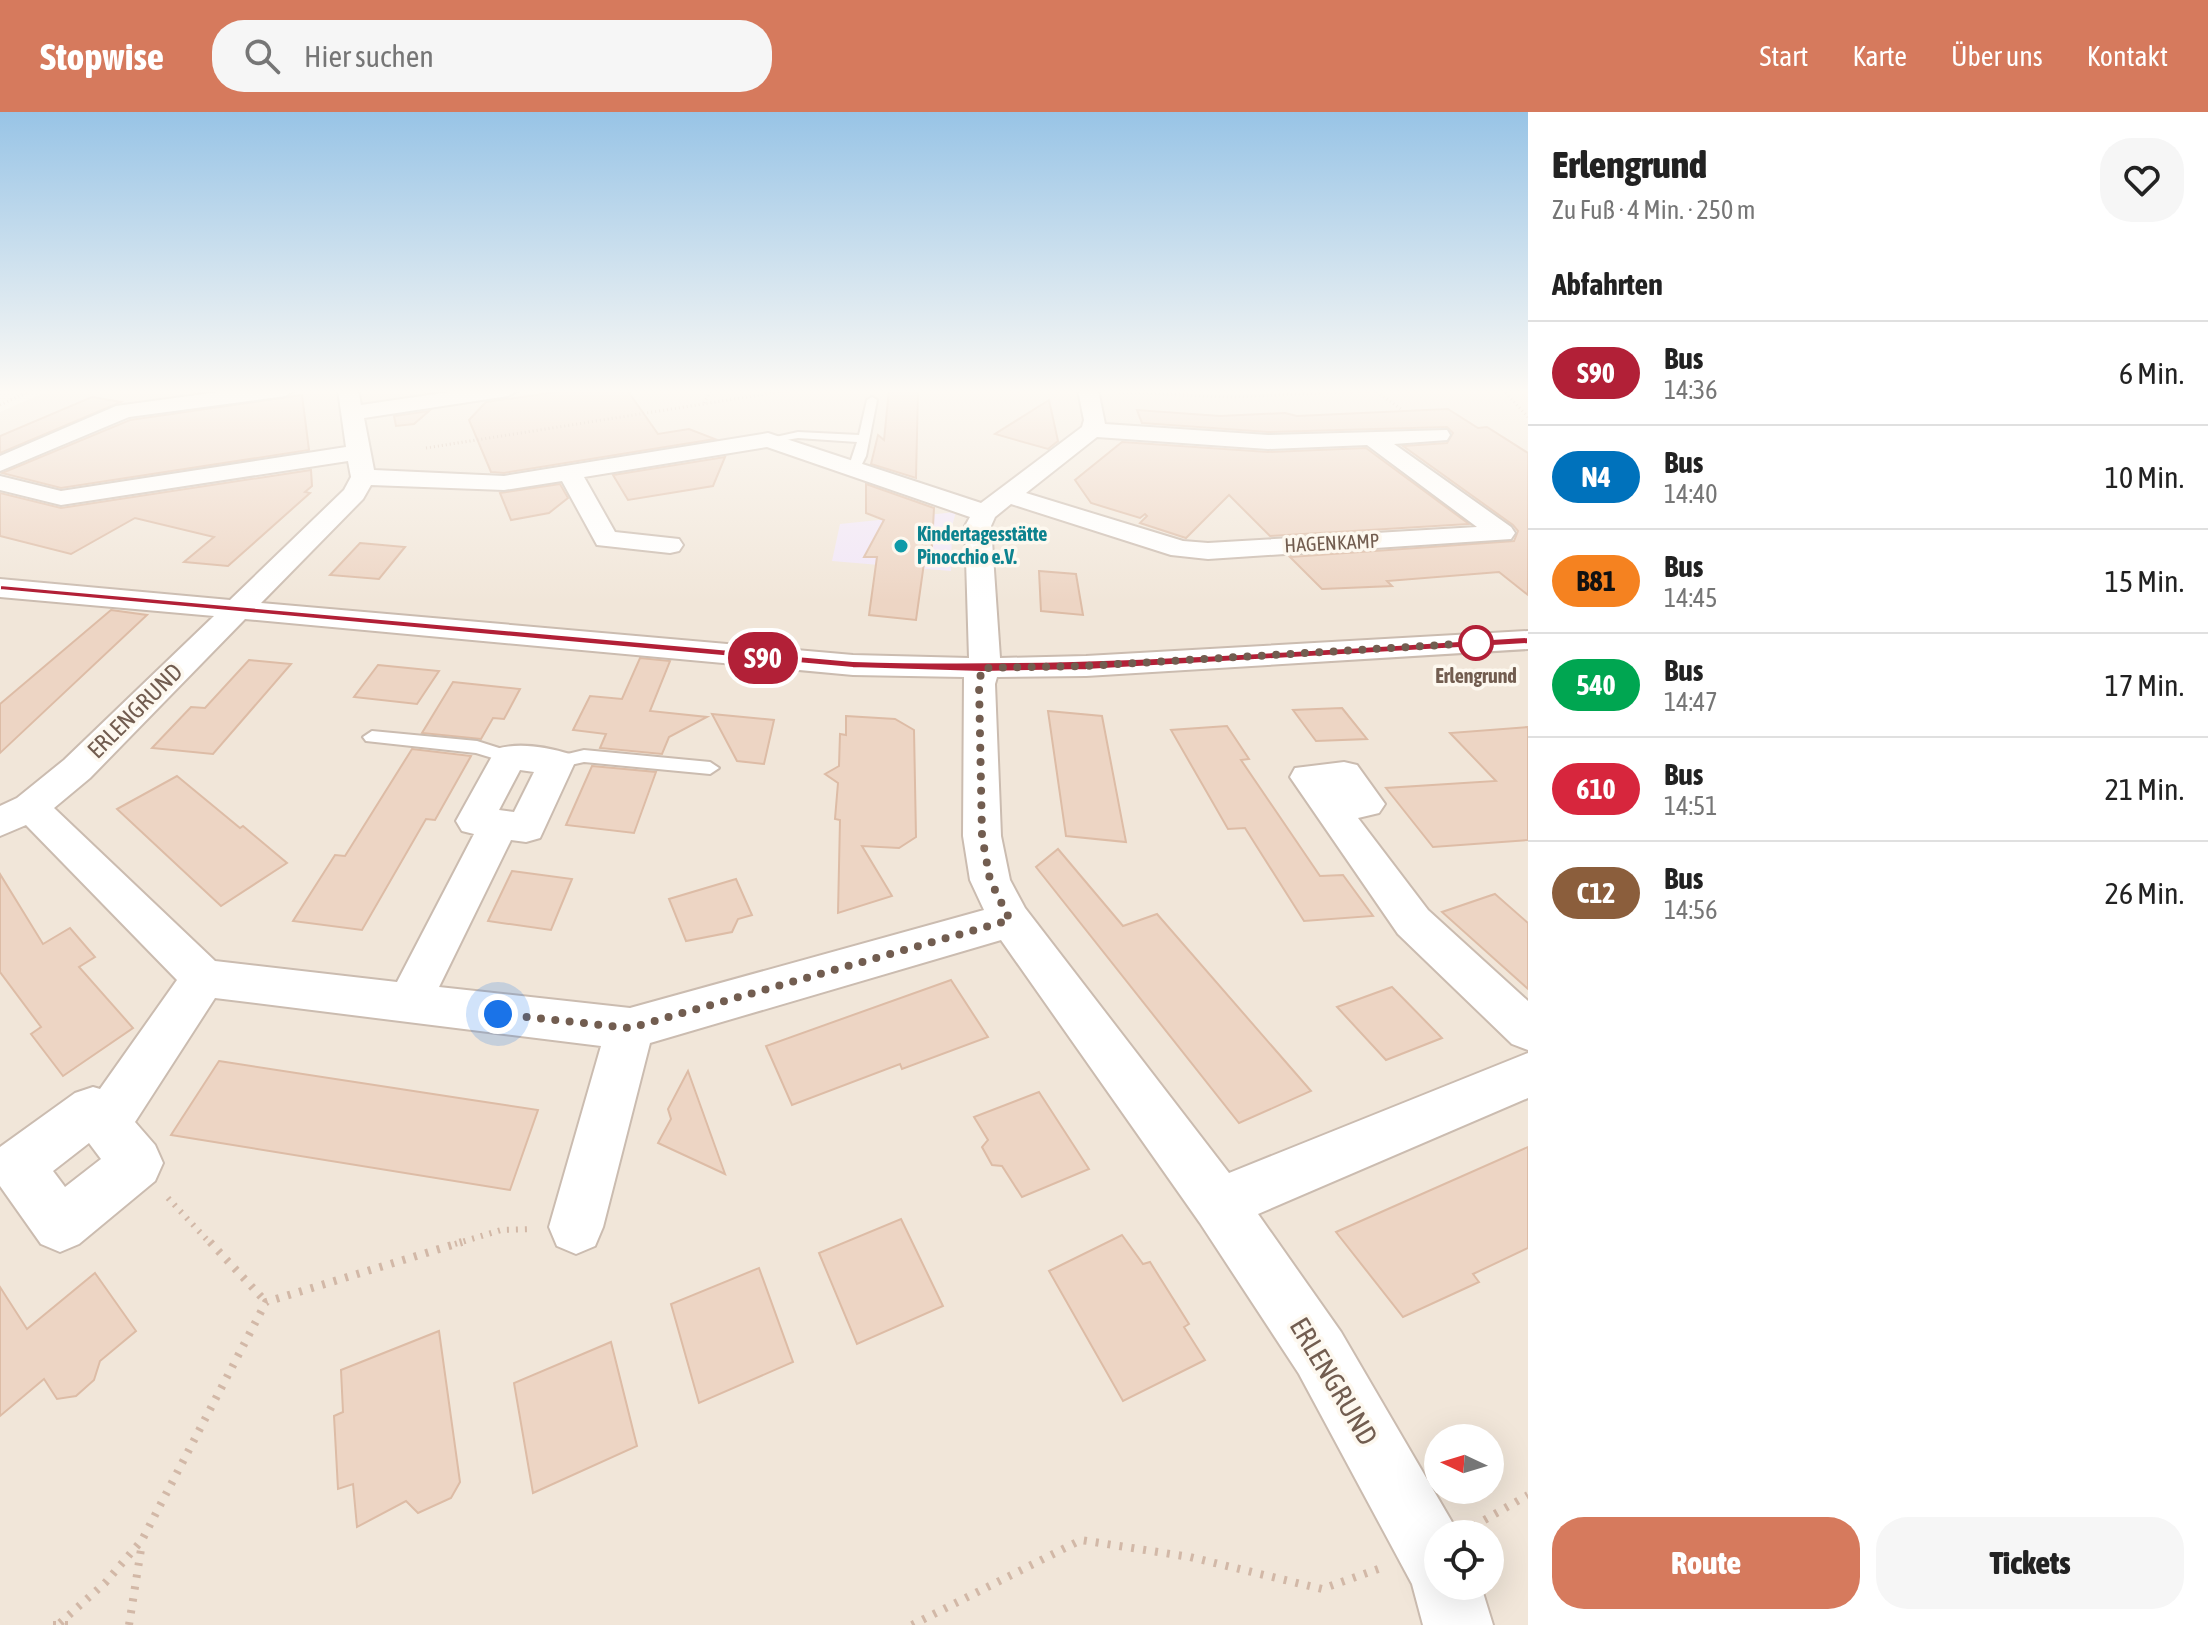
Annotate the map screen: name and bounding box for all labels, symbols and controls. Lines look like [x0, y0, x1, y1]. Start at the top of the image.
search box [212, 20, 772, 92]
icon: search [240, 34, 284, 78]
text: Stopwise [40, 35, 164, 78]
text: Hier suchen [304, 39, 434, 73]
text: Start [1759, 40, 1808, 72]
text: Karte [1852, 40, 1907, 72]
text: Über uns [1951, 40, 2043, 72]
text: Kontakt [2087, 40, 2168, 72]
button: heart [2100, 138, 2184, 222]
text: Erlengrund [1552, 143, 1707, 186]
text: Zu Fuß · 4 Min. · 250 m [1552, 195, 1756, 225]
text: Abfahrten [1552, 267, 1663, 301]
text: Bus [1664, 341, 1703, 375]
text: 6 Min. [2119, 356, 2184, 390]
text: S90 [1577, 357, 1615, 389]
text: 14:36 [1664, 375, 1718, 405]
text: Bus [1664, 445, 1703, 479]
text: 10 Min. [2105, 460, 2184, 494]
text: N4 [1581, 461, 1611, 493]
text: 14:40 [1664, 479, 1718, 509]
place label: Kindertagesstätte Pinocchio e.V. [917, 522, 1047, 568]
street label: HAGENKAMP [1284, 529, 1380, 556]
marker: Kindertagesstätte Pinocchio e.V. [892, 537, 910, 555]
text: Bus [1664, 549, 1703, 583]
text: 15 Min. [2105, 564, 2184, 598]
text: B81 [1576, 565, 1616, 597]
text: 14:45 [1664, 583, 1718, 613]
marker: Erlengrund [1459, 626, 1493, 660]
line badge: S90 [717, 632, 809, 684]
text: S90 [744, 642, 782, 674]
text: Bus [1664, 653, 1703, 687]
street label: ERLENGRUND [82, 658, 187, 763]
place label: Erlengrund [1435, 664, 1517, 687]
text: 17 Min. [2105, 668, 2184, 702]
text: 540 [1576, 669, 1616, 701]
text: 14:47 [1664, 687, 1718, 717]
text: Bus [1664, 757, 1703, 791]
text: 21 Min. [2105, 772, 2184, 806]
text: 610 [1576, 773, 1616, 805]
text: 14:51 [1664, 791, 1718, 821]
text: Bus [1664, 861, 1703, 895]
text: 26 Min. [2105, 876, 2184, 910]
text: C12 [1577, 877, 1615, 909]
text: 14:56 [1664, 895, 1718, 925]
your location [478, 994, 518, 1034]
street label: ERLENGRUND [1284, 1312, 1384, 1450]
north arrow [1424, 1424, 1504, 1504]
map controls [1424, 1424, 1504, 1600]
button: Route [1552, 1517, 1860, 1609]
button: Tickets [1876, 1517, 2184, 1609]
button: locate [1424, 1520, 1504, 1600]

